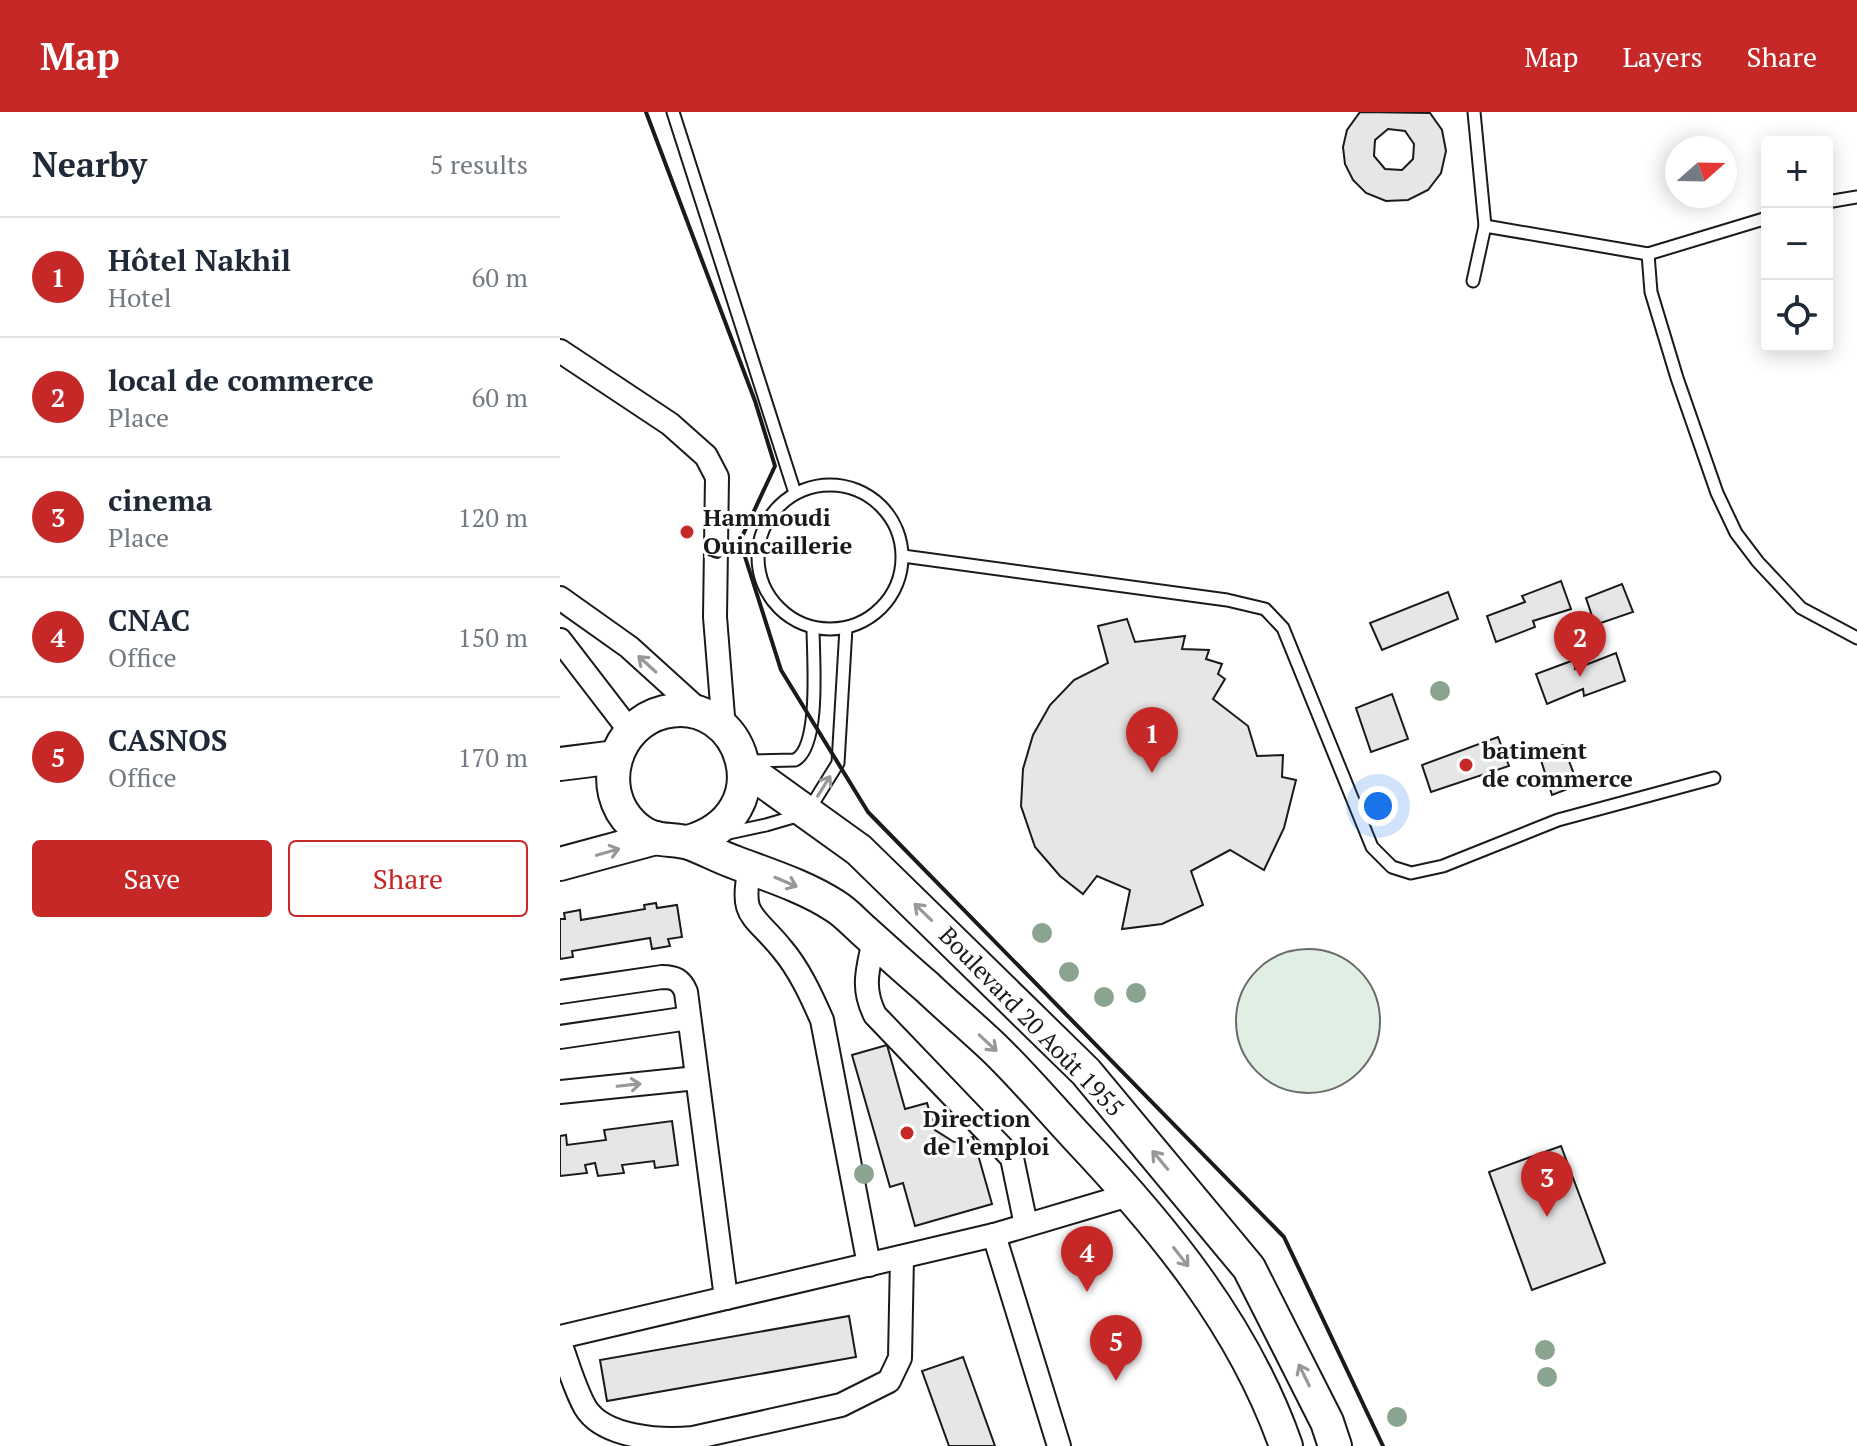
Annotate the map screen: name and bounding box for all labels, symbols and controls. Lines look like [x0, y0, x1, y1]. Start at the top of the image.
text: Map [40, 31, 120, 81]
text: Map [1524, 38, 1578, 75]
text: Layers [1622, 38, 1703, 75]
text: Share [1747, 38, 1817, 75]
north arrow [1665, 136, 1737, 208]
map controls [1761, 136, 1833, 352]
button: + [1761, 136, 1833, 208]
text: Nearby [32, 142, 147, 187]
text: 5 results [430, 147, 528, 181]
button: − [1761, 208, 1833, 280]
text: Hôtel Nakhil [108, 240, 291, 280]
text: 1 [51, 260, 65, 294]
text: 60 m [472, 260, 528, 294]
text: Hotel [108, 280, 172, 314]
button: locate [1761, 280, 1833, 352]
text: local de commerce [108, 360, 374, 400]
text: 2 [51, 380, 65, 414]
text: 60 m [472, 380, 528, 414]
text: Place [108, 400, 169, 434]
text: cinema [108, 480, 212, 520]
text: 3 [51, 500, 65, 534]
text: 120 m [458, 500, 528, 534]
place label: Hammoudi Quincaillerie [703, 501, 853, 561]
text: Place [108, 520, 169, 554]
marker: Hammoudi Quincaillerie [678, 523, 696, 541]
text: CNAC [108, 600, 190, 640]
pin: 2 [1554, 611, 1606, 677]
text: 4 [51, 620, 65, 654]
text: 150 m [458, 620, 528, 654]
text: Office [108, 640, 176, 674]
one-way arrow [638, 655, 658, 673]
pin: 1 [1126, 707, 1178, 773]
text: CASNOS [108, 720, 228, 760]
place label: batiment de commerce [1481, 734, 1633, 794]
text: 5 [51, 740, 65, 774]
text: 170 m [458, 740, 528, 774]
marker: batiment de commerce [1457, 756, 1475, 774]
text: Office [108, 760, 176, 794]
one-way arrow [816, 775, 832, 798]
your location [1358, 786, 1398, 826]
button: Save [32, 840, 272, 917]
button: Share [288, 840, 528, 917]
one-way arrow [595, 844, 621, 859]
one-way arrow [773, 876, 798, 891]
one-way arrow [914, 903, 933, 922]
street label: Boulevard 20 Août 1955 [932, 919, 1131, 1123]
one-way arrow [978, 1034, 998, 1053]
one-way arrow [615, 1078, 642, 1093]
place label: Direction de l'emploi [923, 1102, 1049, 1162]
marker: Direction de l'emploi [898, 1124, 916, 1142]
one-way arrow [1151, 1150, 1169, 1171]
pin: 3 [1521, 1151, 1573, 1217]
pin: 4 [1061, 1226, 1113, 1292]
one-way arrow [1172, 1246, 1189, 1267]
pin: 5 [1090, 1315, 1142, 1381]
one-way arrow [1296, 1363, 1311, 1387]

